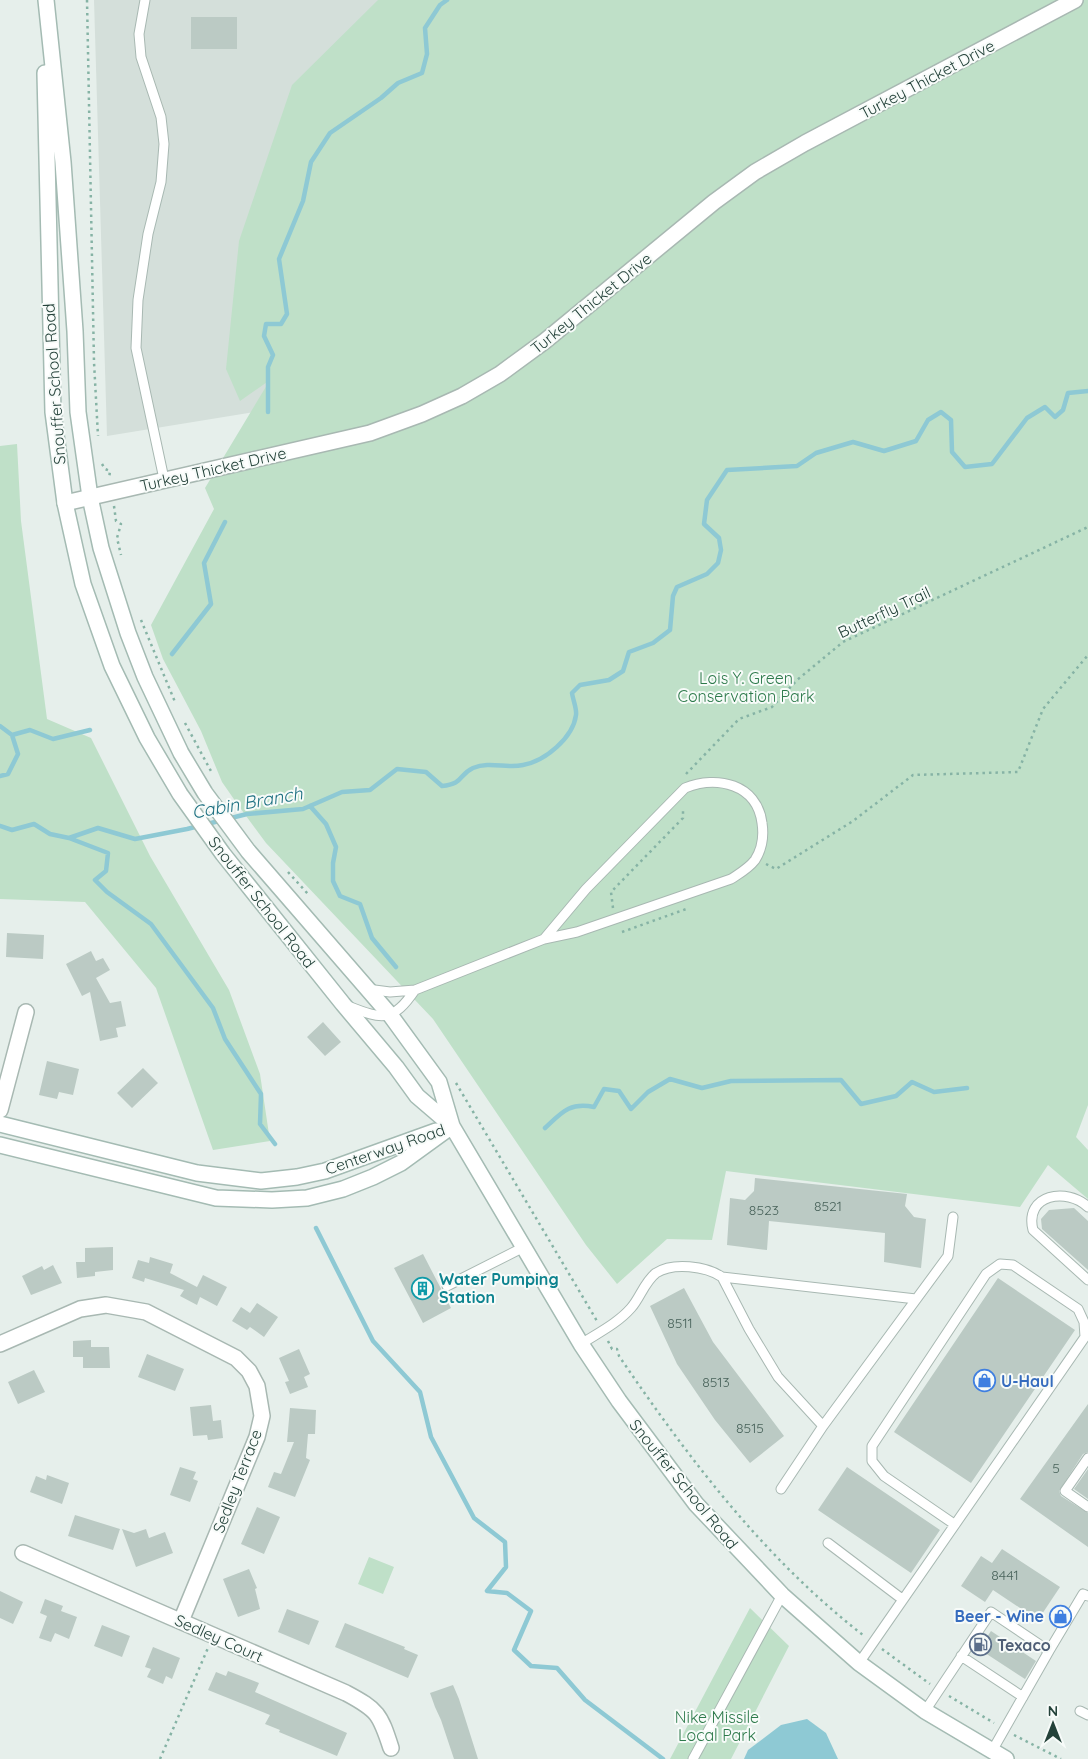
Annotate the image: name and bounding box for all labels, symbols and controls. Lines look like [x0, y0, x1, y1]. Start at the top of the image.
street label: Turkey Thicket Drive [856, 35, 998, 123]
street label: Turkey Thicket Drive [527, 248, 655, 358]
street label: Snouffer School Road [38, 303, 70, 465]
street label: Turkey Thicket Drive [138, 442, 288, 496]
street label: Butterfly Trail [835, 582, 933, 642]
park label: Lois Y. Green Conservation Park [678, 668, 815, 706]
water label: Cabin Branch [190, 781, 305, 824]
street label: Snouffer School Road [204, 832, 320, 972]
street label: Centerway Road [323, 1119, 447, 1179]
house number: 8521 [814, 1197, 842, 1215]
house number: 8523 [749, 1201, 779, 1219]
place label: Water Pumping Station [439, 1269, 559, 1307]
building icon: Water Pumping Station [411, 1276, 435, 1300]
house number: 8511 [667, 1314, 693, 1332]
shop icon: U-Haul [973, 1369, 997, 1393]
place label: U-Haul [1001, 1371, 1054, 1391]
house number: 8513 [702, 1373, 730, 1391]
street label: Snouffer School Road [625, 1415, 743, 1553]
house number: 8515 [736, 1419, 764, 1437]
street label: Sedley Terrace [208, 1426, 266, 1536]
house number: 5 [1052, 1459, 1060, 1477]
house number: 8441 [991, 1566, 1019, 1584]
shop icon: Beer - Wine [1048, 1604, 1072, 1628]
place label: Beer - Wine [955, 1606, 1044, 1626]
street label: Sedley Court [172, 1610, 266, 1666]
fuel station icon: Texaco [969, 1633, 993, 1657]
place label: Texaco [997, 1635, 1051, 1655]
north arrow [1028, 1699, 1078, 1749]
text: N [1048, 1702, 1058, 1720]
park label: Nike Missile Local Park [675, 1707, 759, 1745]

